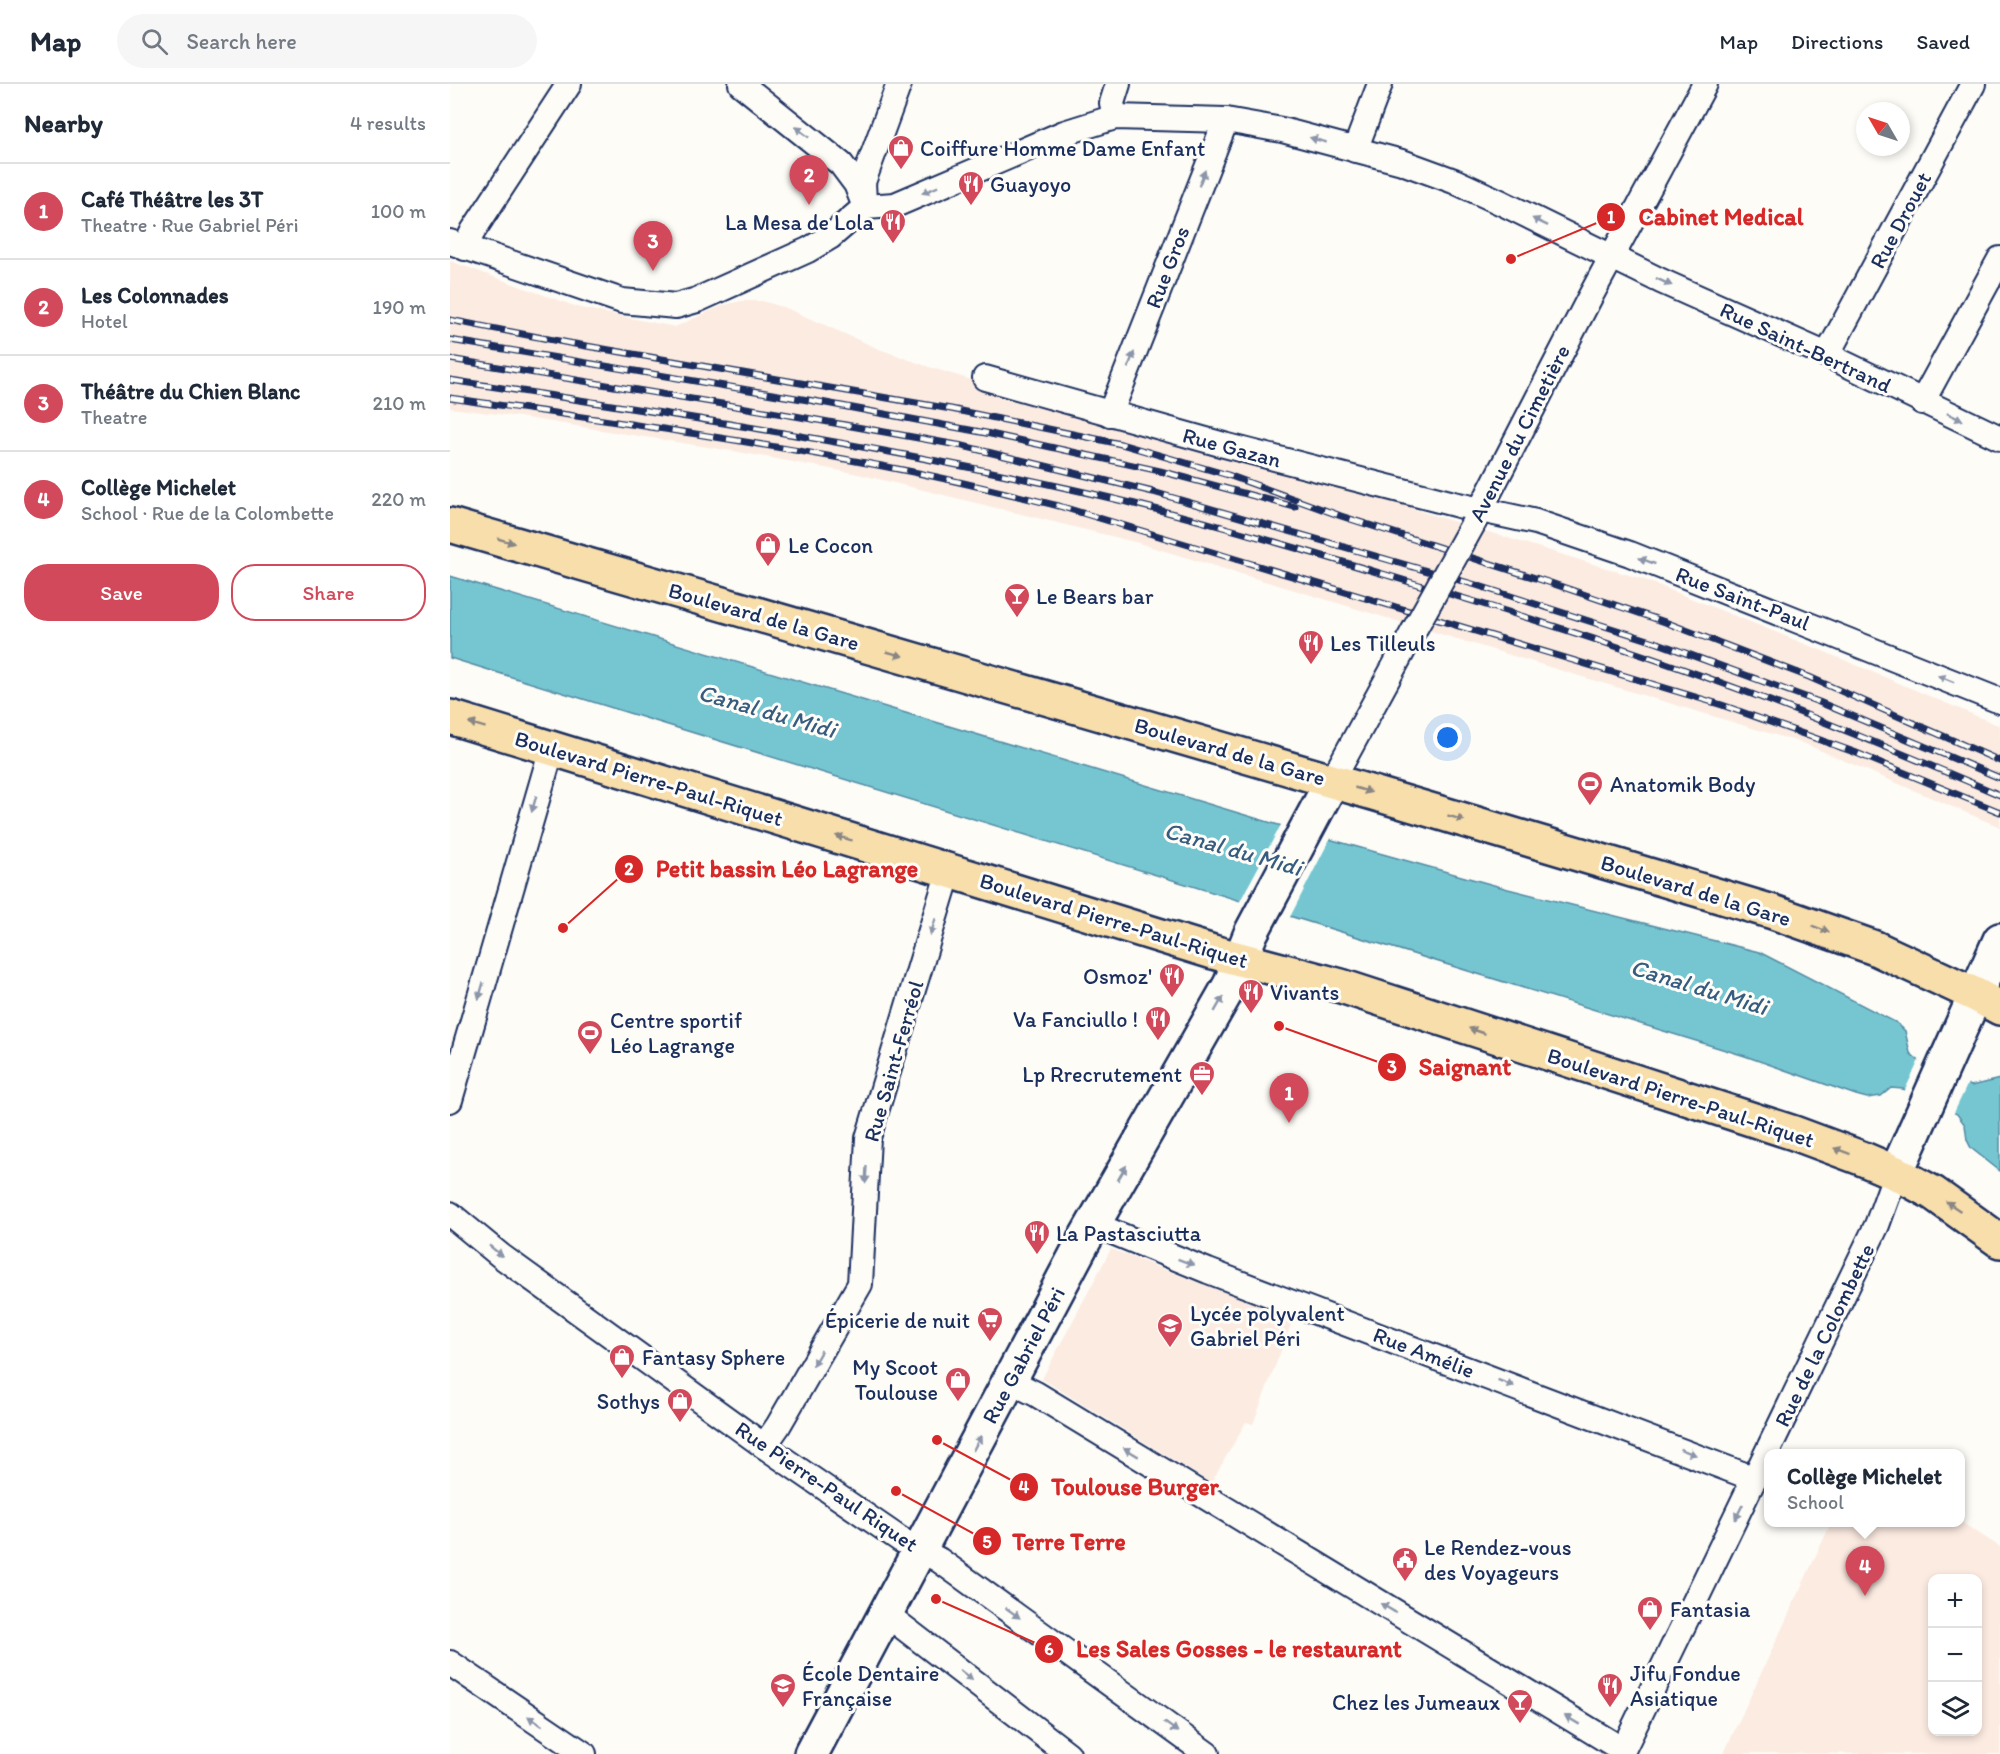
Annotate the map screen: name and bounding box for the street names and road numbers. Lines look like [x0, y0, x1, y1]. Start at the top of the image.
street label: Rue Drouet [1864, 167, 1937, 273]
street label: Rue Gros [1140, 222, 1195, 312]
street label: Rue Saint-Bertrand [1716, 296, 1896, 399]
street label: Avenue du Cimetière [1463, 340, 1576, 526]
street label: Rue Gazan [1180, 421, 1284, 474]
street label: Rue Saint-Paul [1672, 560, 1814, 636]
street label: Boulevard de la Gare [665, 576, 862, 657]
street label: Boulevard de la Gare [1131, 711, 1328, 792]
street label: Boulevard Pierre-Paul-Riquet [511, 725, 786, 832]
street label: Boulevard de la Gare [1598, 849, 1794, 932]
street label: Boulevard Pierre-Paul-Riquet [976, 867, 1251, 974]
street label: Rue Saint-Ferréol [858, 977, 929, 1145]
street label: Boulevard Pierre-Paul-Riquet [1544, 1042, 1818, 1153]
street label: Rue de la Colombette [1768, 1239, 1881, 1431]
street label: Rue Gabriel Péri [976, 1282, 1071, 1428]
street label: Rue Amélie [1369, 1321, 1478, 1384]
street label: Rue Pierre-Paul Riquet [730, 1415, 923, 1558]

